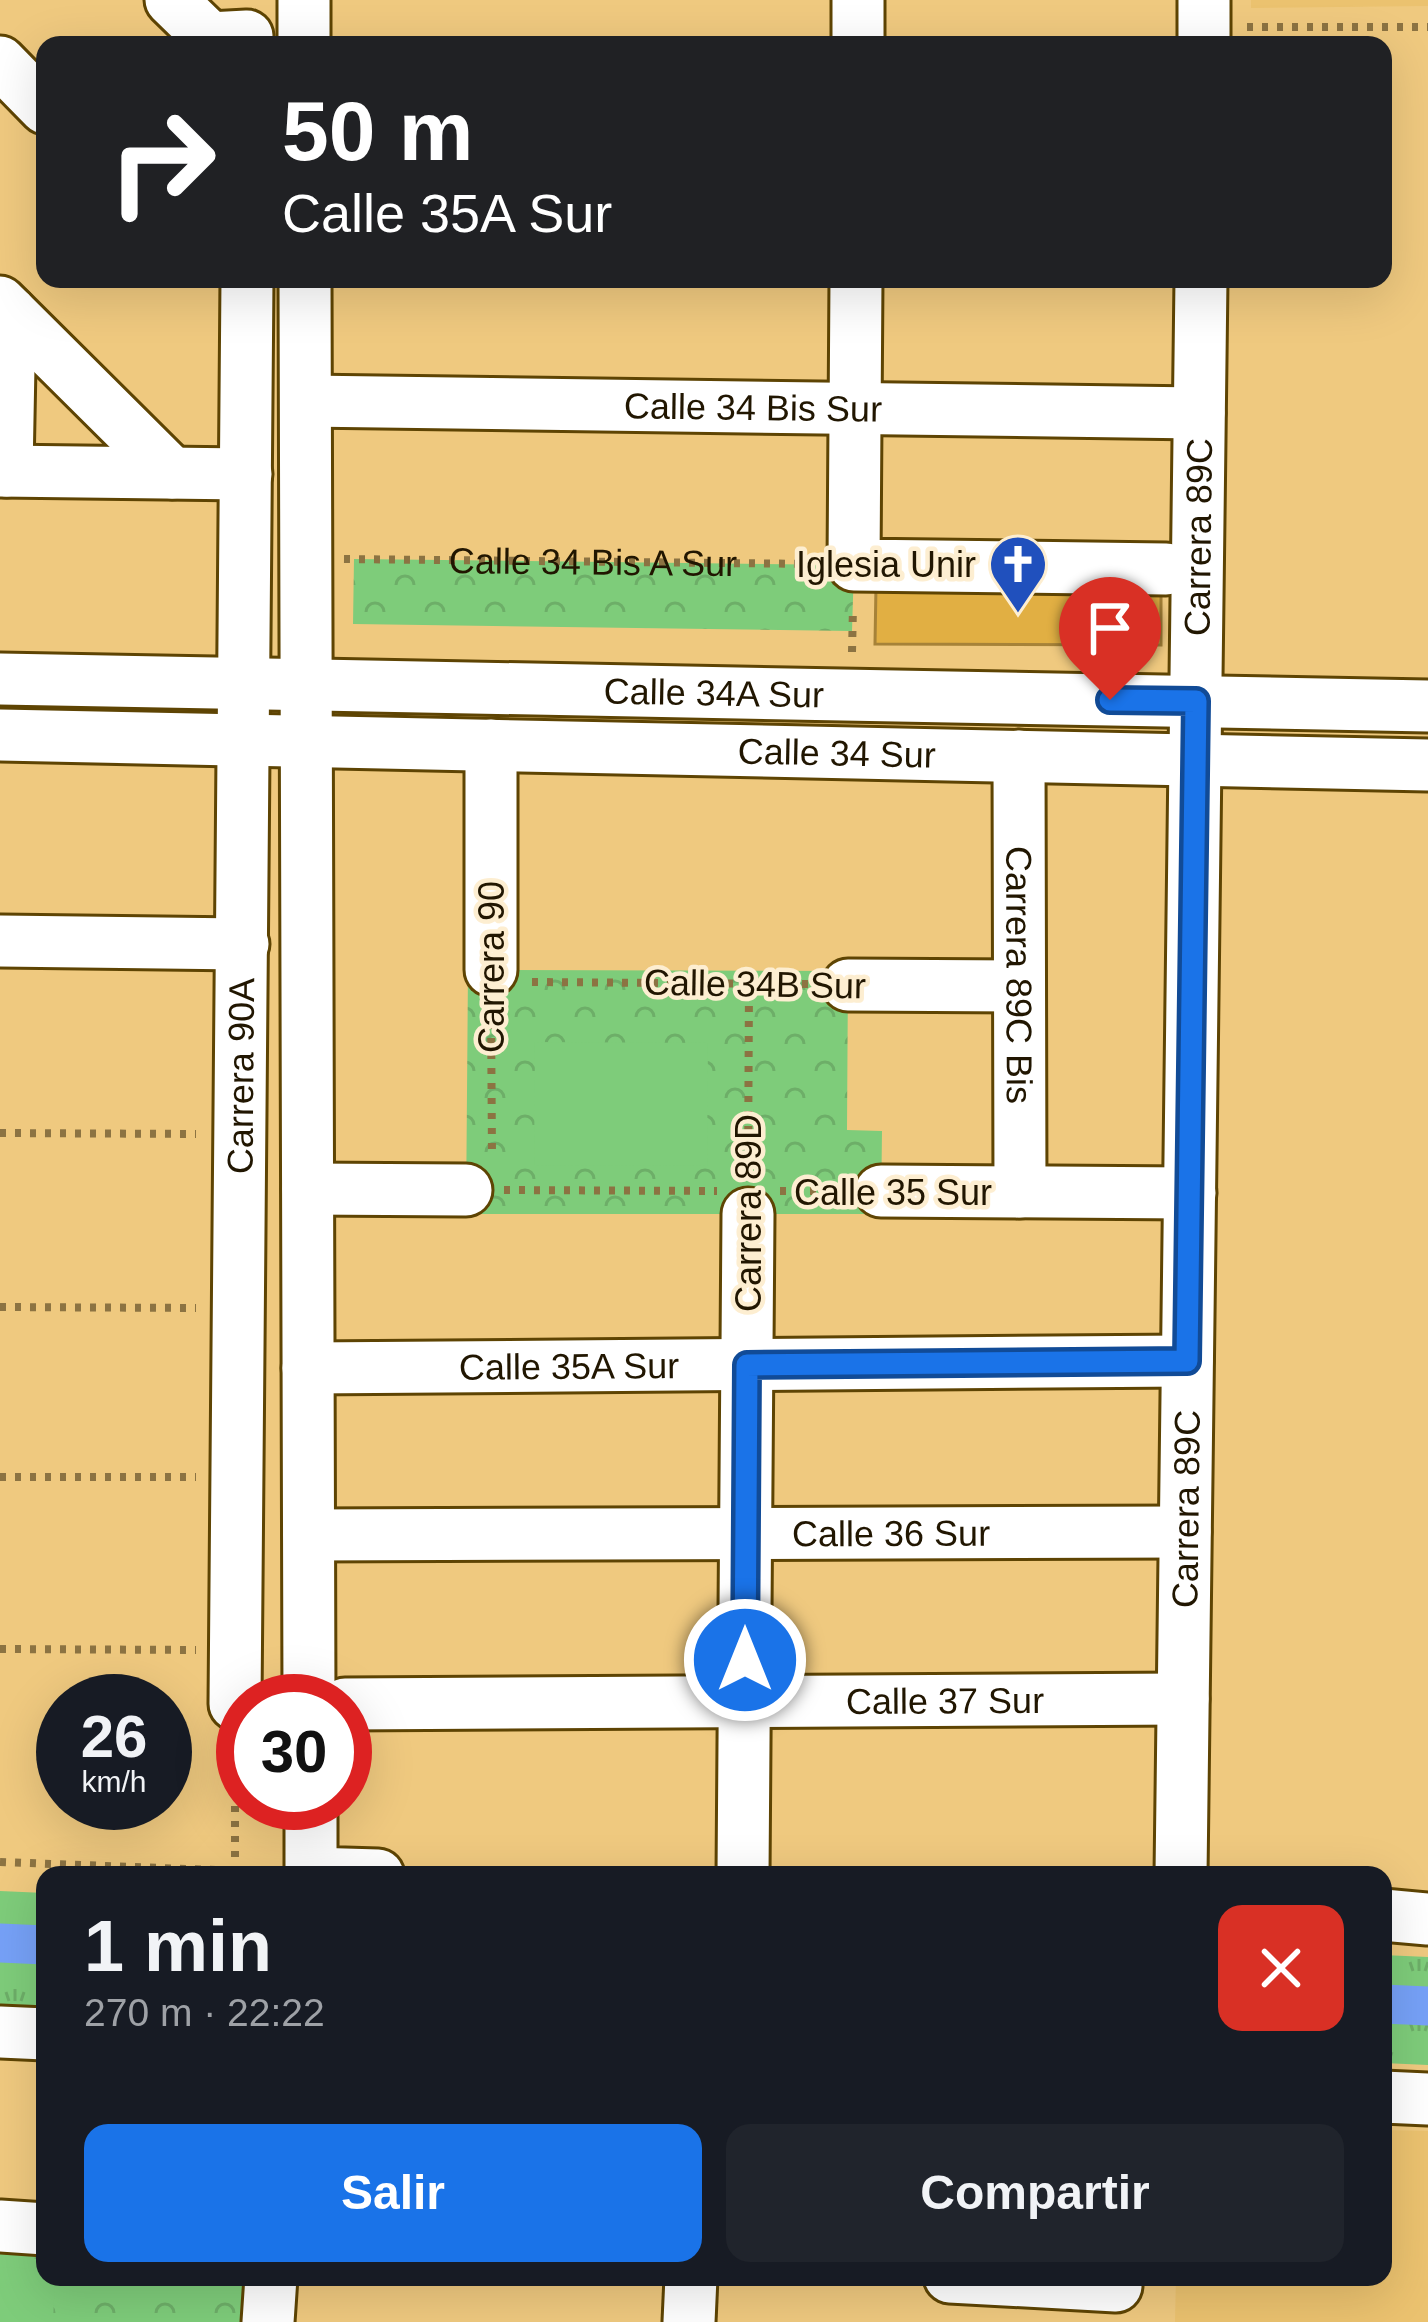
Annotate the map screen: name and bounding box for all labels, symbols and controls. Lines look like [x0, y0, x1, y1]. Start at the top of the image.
icon: right [84, 84, 240, 240]
text: 50 m [282, 84, 473, 178]
text: Calle 35A Sur [282, 183, 612, 243]
street label: Calle 34 Bis Sur [624, 385, 882, 429]
street label: Carrera 89C [1176, 438, 1220, 636]
church icon: Iglesia Unir [987, 533, 1049, 615]
street label: Calle 34 Bis A Sur [449, 540, 737, 584]
place label: Iglesia Unir [796, 544, 976, 585]
pin [1059, 577, 1161, 700]
icon: arrive [1077, 595, 1143, 661]
street label: Calle 34A Sur [603, 670, 824, 715]
street label: Calle 34 Sur [737, 730, 936, 775]
street label: Carrera 89C Bis [999, 846, 1040, 1104]
street label: Carrera 90 [471, 881, 512, 1053]
street label: Calle 34B Sur [644, 962, 866, 1006]
street label: Carrera 90A [219, 978, 262, 1174]
street label: Carrera 89D [728, 1114, 769, 1312]
street label: Calle 35 Sur [794, 1172, 992, 1213]
street label: Calle 35A Sur [459, 1345, 679, 1387]
street label: Carrera 89C [1164, 1410, 1207, 1608]
street label: Calle 36 Sur [792, 1512, 990, 1554]
position arrow [682, 1597, 808, 1723]
speed limit sign: 30 [216, 1674, 372, 1830]
street label: Calle 37 Sur [846, 1679, 1044, 1722]
text: 26 [81, 1703, 147, 1770]
text: km/h [81, 1765, 147, 1798]
button: close [1218, 1905, 1344, 2031]
text: 1 min [84, 1906, 272, 1986]
text: 270 m · 22:22 [84, 1991, 325, 2034]
button: Salir [84, 2124, 702, 2262]
button: Compartir [726, 2124, 1344, 2262]

